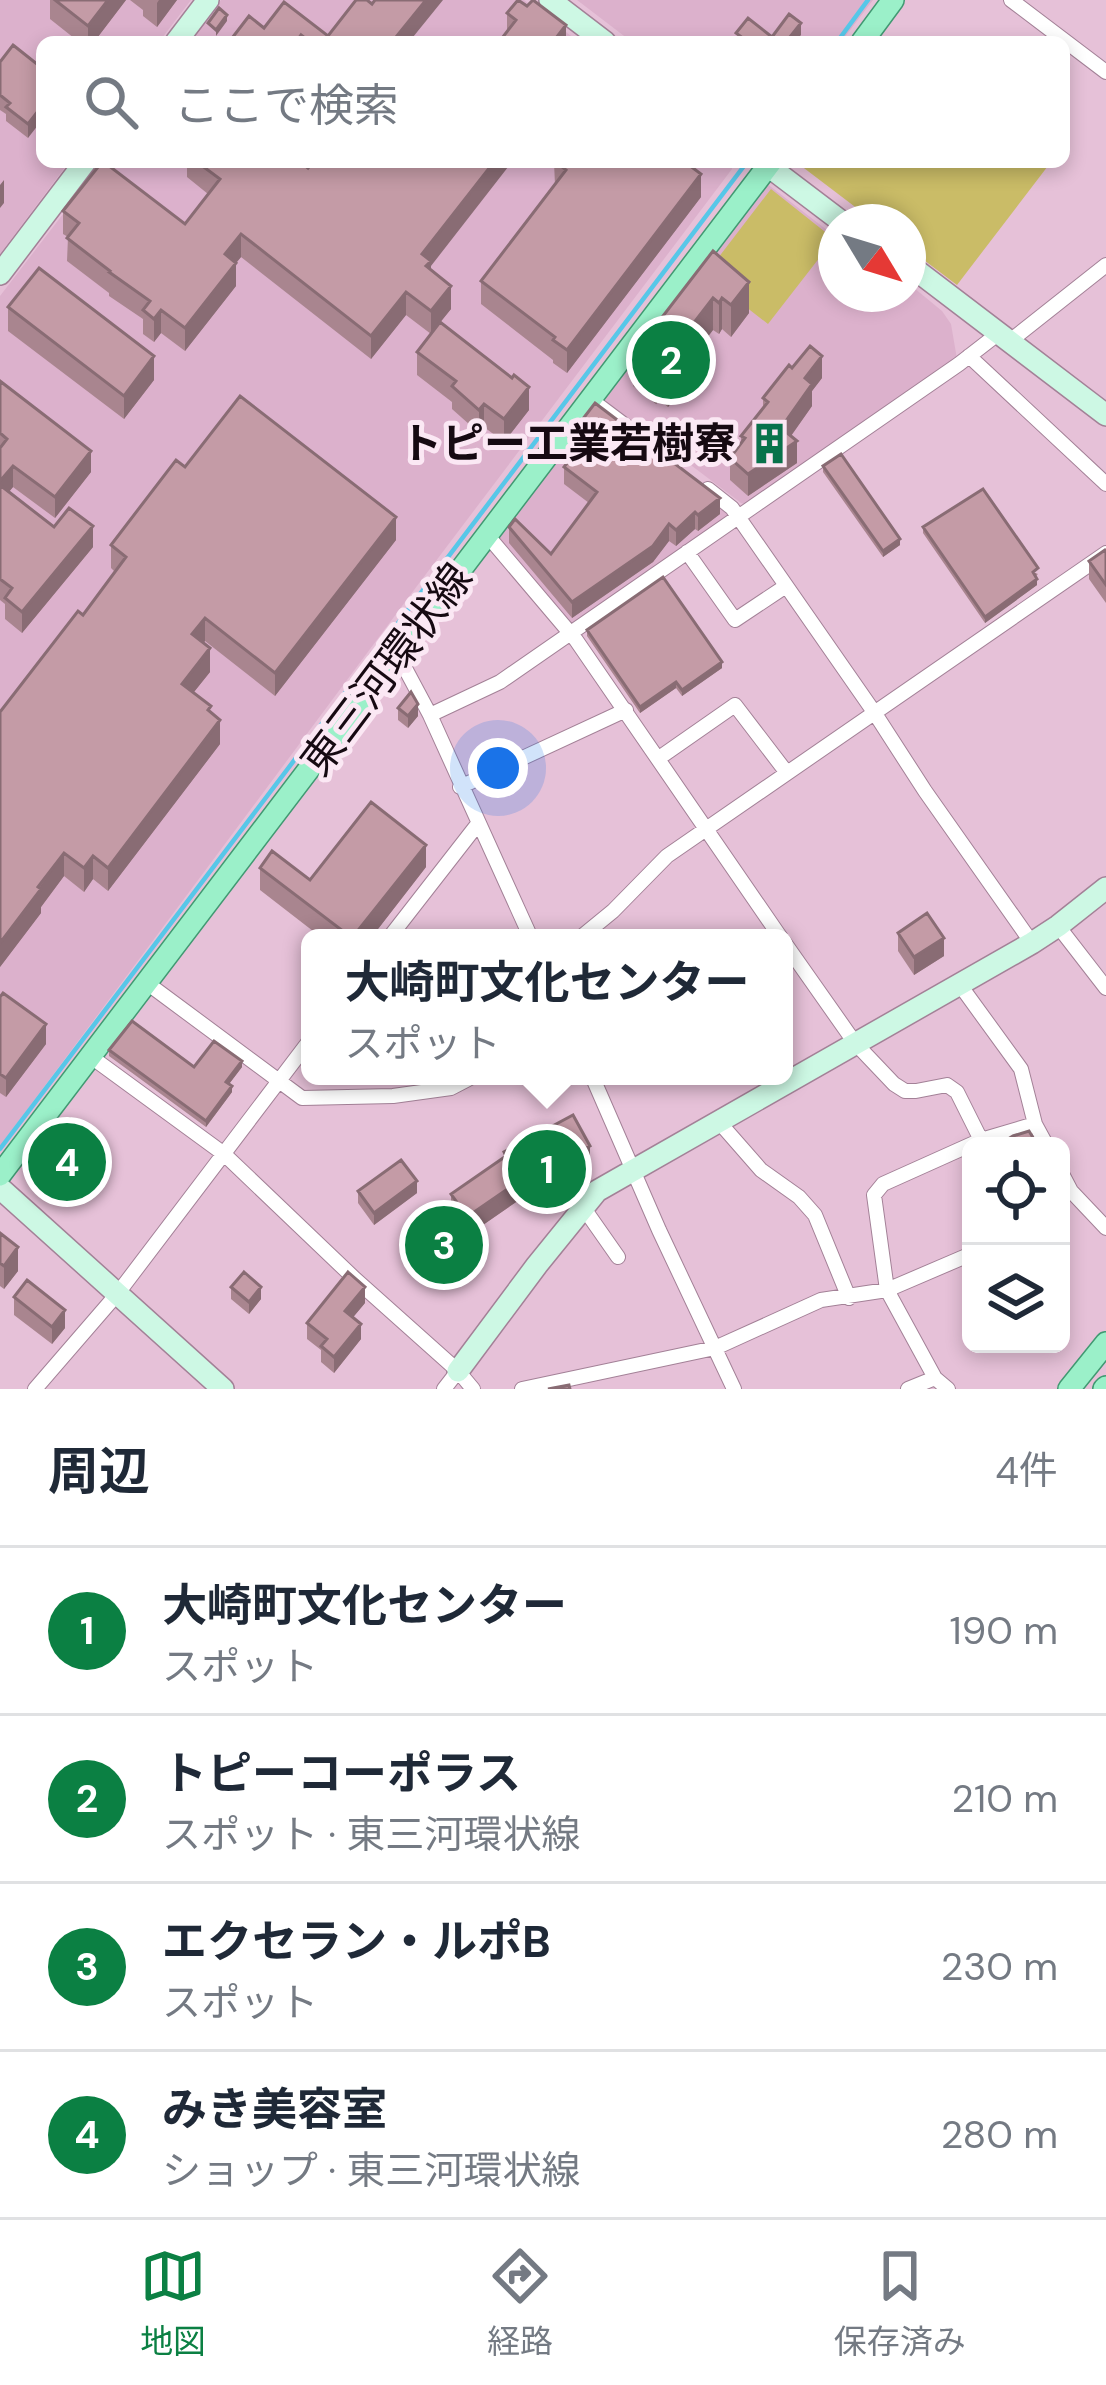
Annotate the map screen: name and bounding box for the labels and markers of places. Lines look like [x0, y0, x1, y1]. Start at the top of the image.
pin: 2 [632, 315, 710, 405]
place label: トピー工業若樹寮 [400, 416, 736, 471]
building icon: トピー工業若樹寮 [747, 420, 793, 466]
pin: 4 [28, 1117, 106, 1207]
pin: 1 [508, 1124, 586, 1214]
pin: 3 [405, 1200, 483, 1290]

